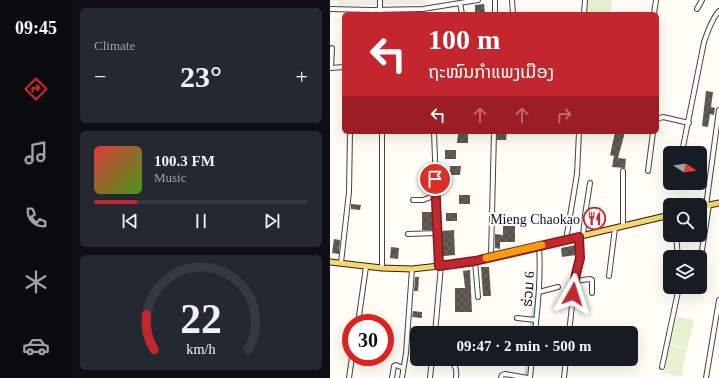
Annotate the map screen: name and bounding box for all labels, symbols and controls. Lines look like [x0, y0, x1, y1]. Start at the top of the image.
text: 09:45 [15, 18, 57, 38]
text: 100 m [428, 24, 500, 55]
icon: left [362, 28, 414, 80]
text: Climate [94, 38, 135, 53]
text: 23° [180, 60, 222, 93]
text: ຖະໜົນກຳແພງເມືອງ [428, 62, 554, 82]
text: − [94, 64, 106, 89]
text: + [296, 64, 308, 89]
icon: directions [22, 75, 50, 103]
icon: left [427, 104, 449, 126]
icon: ahead [469, 104, 491, 126]
icon: ahead [511, 104, 533, 126]
icon: right [553, 104, 575, 126]
icon: music [22, 139, 50, 167]
north arrow [663, 146, 707, 190]
map controls [663, 146, 707, 294]
text: 100.3 FM [154, 153, 215, 169]
pin [418, 162, 452, 196]
icon: arrive [424, 168, 446, 190]
text: Music [154, 170, 187, 185]
button: search [663, 198, 707, 242]
icon: phone [22, 204, 50, 232]
restaurant icon: Mieng Chaokao [582, 206, 608, 232]
icon: previous [119, 210, 141, 232]
icon: pause [190, 210, 212, 232]
icon: next [261, 210, 283, 232]
place label: Mieng Chaokao [490, 212, 580, 227]
button: layers [663, 250, 707, 294]
icon: climate [22, 268, 50, 296]
street label: ຮ່ວມ 6 [520, 271, 537, 307]
position arrow [552, 273, 594, 315]
text: 22 [180, 296, 222, 342]
speed limit sign: 30 [342, 314, 394, 366]
icon: car [22, 332, 50, 360]
text: 09:47 · 2 min · 500 m [457, 338, 592, 354]
text: km/h [186, 341, 216, 357]

